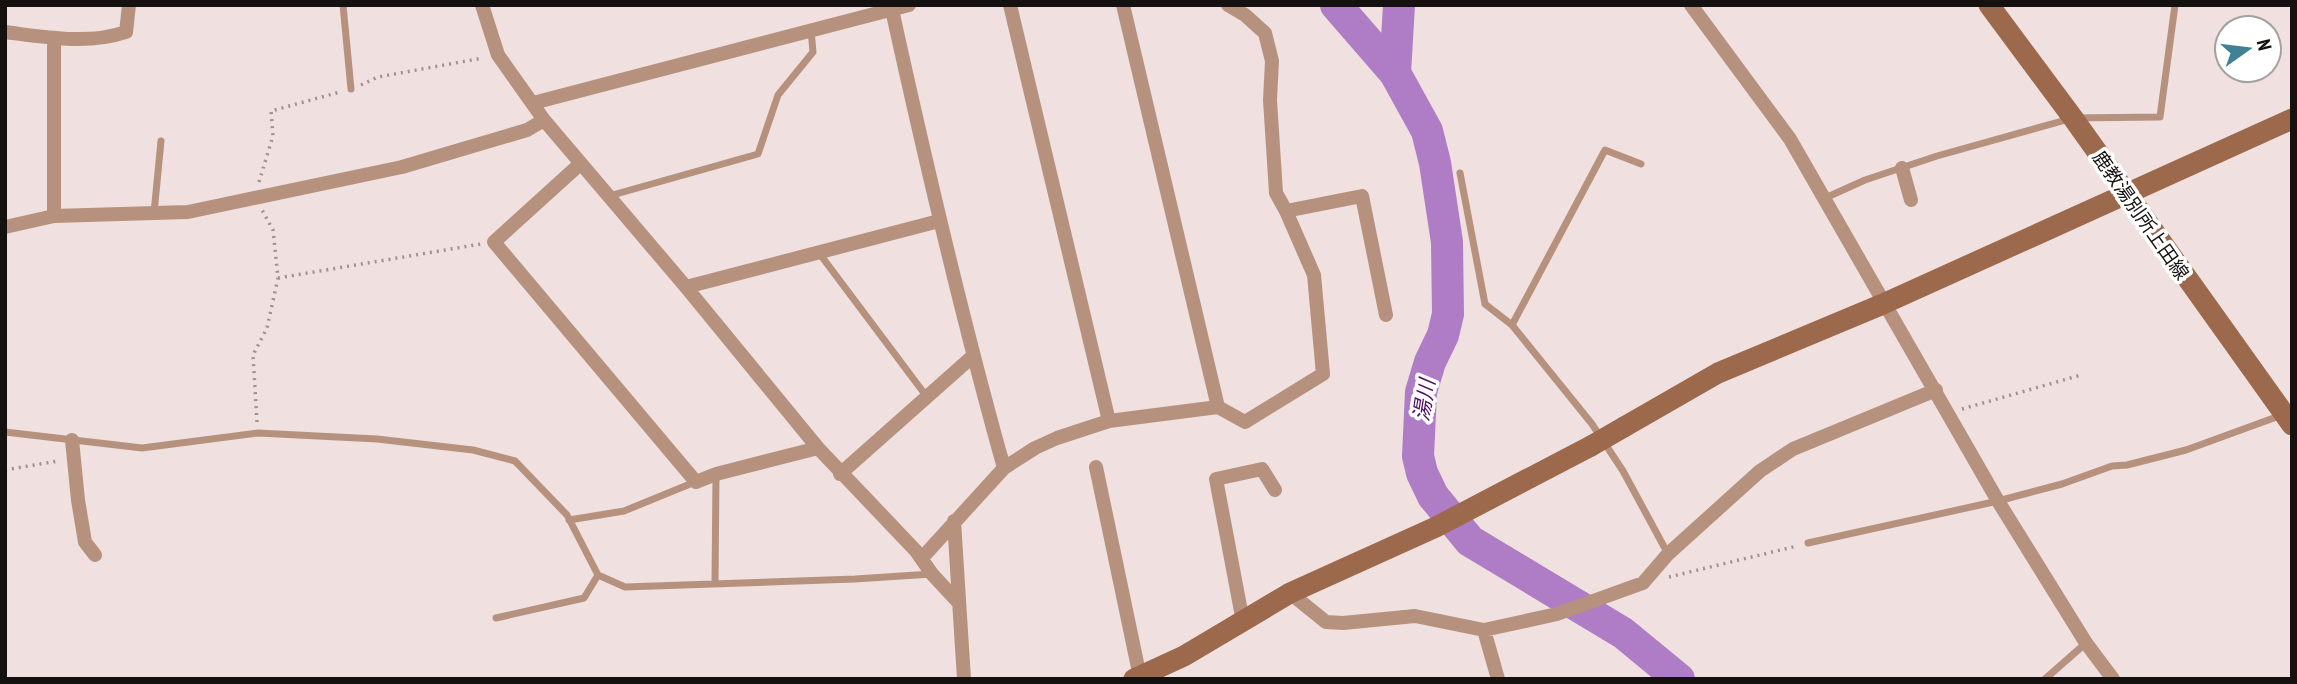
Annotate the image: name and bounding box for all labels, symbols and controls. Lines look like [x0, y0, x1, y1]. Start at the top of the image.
north arrow [2213, 14, 2283, 84]
text: N [2252, 37, 2277, 53]
street label: 鹿教湯別所上田線 [2088, 146, 2194, 284]
water label: 湯川 [1407, 375, 1441, 423]

